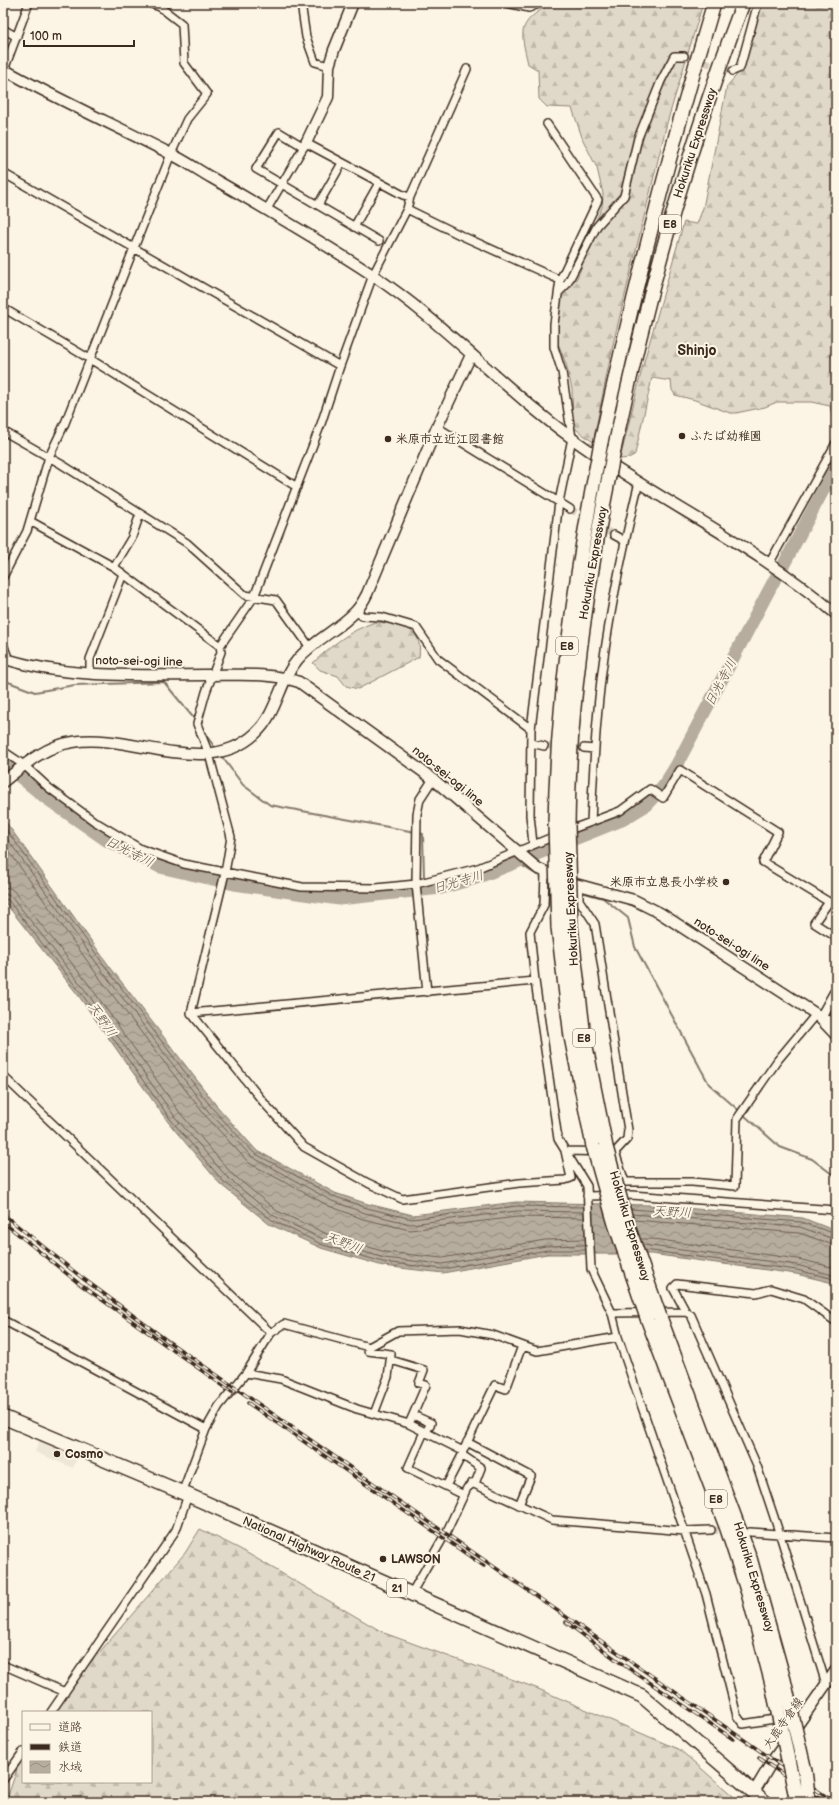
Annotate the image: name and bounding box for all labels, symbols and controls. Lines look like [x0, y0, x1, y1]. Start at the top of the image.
scale bar [24, 22, 134, 48]
text: 100 m [30, 29, 62, 44]
street label: Hokuriku Expressway [671, 86, 721, 200]
road number: E8 [659, 215, 681, 233]
district label: Shinjo [678, 342, 716, 359]
place label: ふたば幼稚園 [690, 429, 762, 444]
marker: ふたば幼稚園 [677, 431, 687, 441]
place label: 米原市立近江図書館 [396, 432, 504, 447]
marker: 米原市立近江図書館 [383, 434, 393, 444]
street label: Hokuriku Expressway [576, 505, 611, 621]
road number: E8 [556, 637, 578, 655]
street label: noto-sei-ogi line [95, 653, 183, 670]
water label: 日光寺川 [702, 656, 740, 709]
street label: noto-sei-ogi line [409, 743, 486, 810]
water label: 日光寺川 [103, 833, 156, 871]
street label: Hokuriku Expressway [561, 851, 582, 967]
water label: 日光寺川 [431, 867, 485, 897]
place label: 米原市立息長小学校 [610, 875, 718, 890]
marker: 米原市立息長小学校 [721, 877, 731, 887]
street label: noto-sei-ogi line [691, 914, 772, 975]
water label: 天野川 [85, 999, 120, 1040]
road number: E8 [573, 1029, 595, 1047]
street label: Hokuriku Expressway [606, 1169, 654, 1284]
water label: 天野川 [652, 1203, 692, 1221]
water label: 天野川 [323, 1228, 365, 1257]
place label: Cosmo [65, 1447, 104, 1462]
marker: Cosmo [52, 1449, 62, 1459]
road number: E8 [705, 1490, 727, 1508]
street label: National Highway Route 21 [240, 1513, 377, 1585]
street label: Hokuriku Expressway [730, 1520, 778, 1635]
place label: LAWSON [391, 1552, 441, 1567]
marker: LAWSON [378, 1554, 388, 1564]
road number: 21 [387, 1579, 407, 1597]
street label: 大鹿寺倉線 [760, 1694, 807, 1752]
legend [22, 1711, 152, 1783]
text: 道路 [58, 1720, 82, 1735]
text: 鉄道 [58, 1740, 82, 1755]
text: 水域 [58, 1760, 82, 1775]

